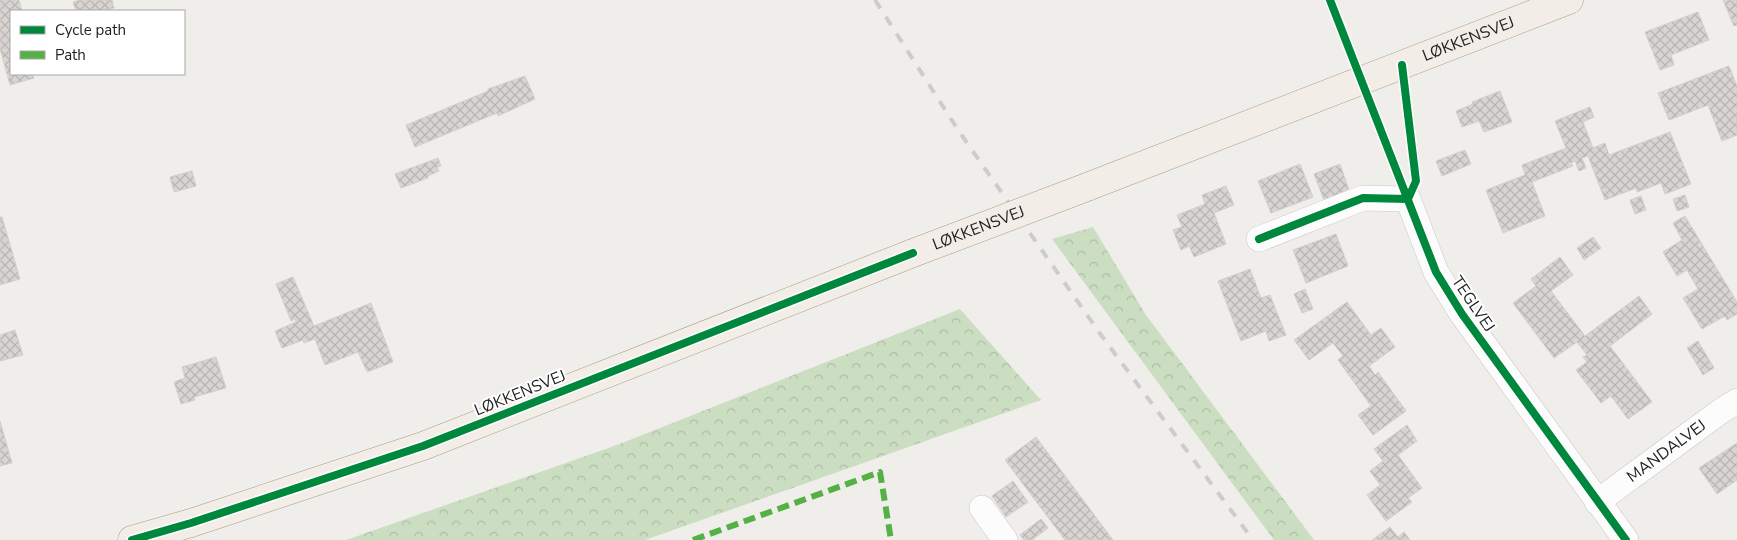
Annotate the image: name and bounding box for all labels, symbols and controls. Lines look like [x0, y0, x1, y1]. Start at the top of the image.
legend [10, 10, 185, 75]
street label: LØKKENSVEJ [1419, 11, 1517, 67]
text: Cycle path [55, 20, 126, 40]
text: Path [55, 45, 86, 65]
street label: LØKKENSVEJ [929, 201, 1028, 256]
street label: TEGLVEJ [1446, 272, 1500, 336]
street label: LØKKENSVEJ [471, 365, 569, 421]
street label: MANDALVEJ [1622, 415, 1710, 488]

